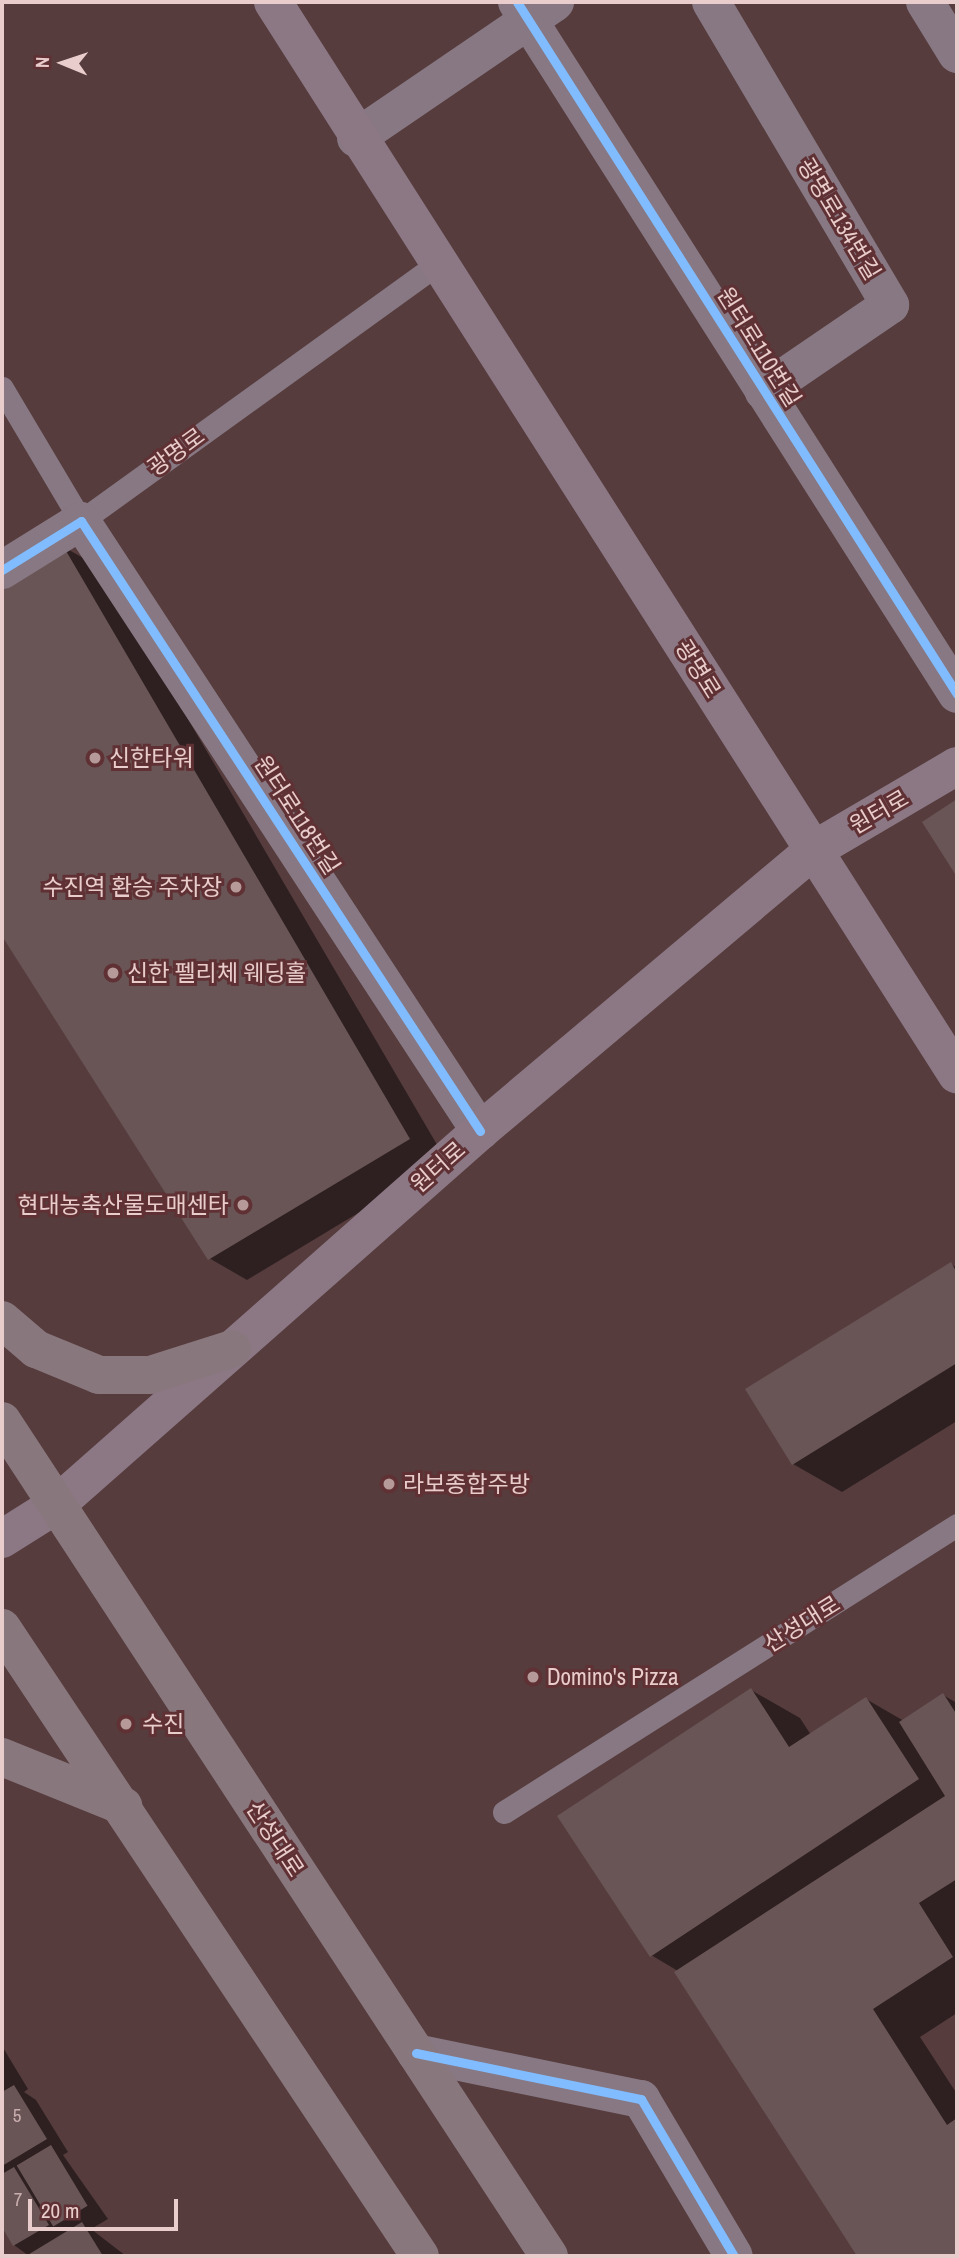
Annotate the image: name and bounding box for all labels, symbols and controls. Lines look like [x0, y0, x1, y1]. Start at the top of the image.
north arrow [28, 28, 98, 98]
text: N [29, 56, 55, 68]
street label: 광명로134번길 [792, 153, 886, 285]
street label: 원터로110번길 [711, 282, 807, 412]
street label: 광명로 [142, 422, 210, 482]
street label: 광명로 [669, 635, 727, 703]
place label: 신한타워 [109, 744, 194, 772]
marker: 신한타워 [87, 750, 103, 766]
street label: 원터로118번길 [248, 751, 346, 879]
street label: 원터로 [845, 784, 913, 840]
place label: 수진역 환승 주차장 [42, 873, 222, 901]
marker: 수진역 환승 주차장 [228, 879, 244, 895]
place label: 신한 펠리체 웨딩홀 [127, 959, 307, 987]
marker: 신한 펠리체 웨딩홀 [105, 965, 121, 981]
street label: 원터로 [405, 1136, 471, 1198]
place label: 현대농축산물도매센타 [17, 1191, 229, 1219]
marker: 현대농축산물도매센타 [235, 1197, 251, 1213]
place label: 라보종합주방 [403, 1470, 530, 1498]
marker: 라보종합주방 [381, 1476, 397, 1492]
street label: 산성대로 [759, 1590, 845, 1658]
place label: Domino's Pizza [547, 1663, 678, 1691]
marker: Domino's Pizza [525, 1669, 541, 1685]
place label: 수진 [142, 1710, 184, 1738]
marker: 수진 [116, 1714, 136, 1734]
street label: 산성대로 [240, 1796, 310, 1882]
house number: 5 [13, 2105, 21, 2127]
scale bar [32, 2184, 182, 2228]
house number: 7 [14, 2189, 22, 2211]
text: 20 m [41, 2196, 79, 2225]

